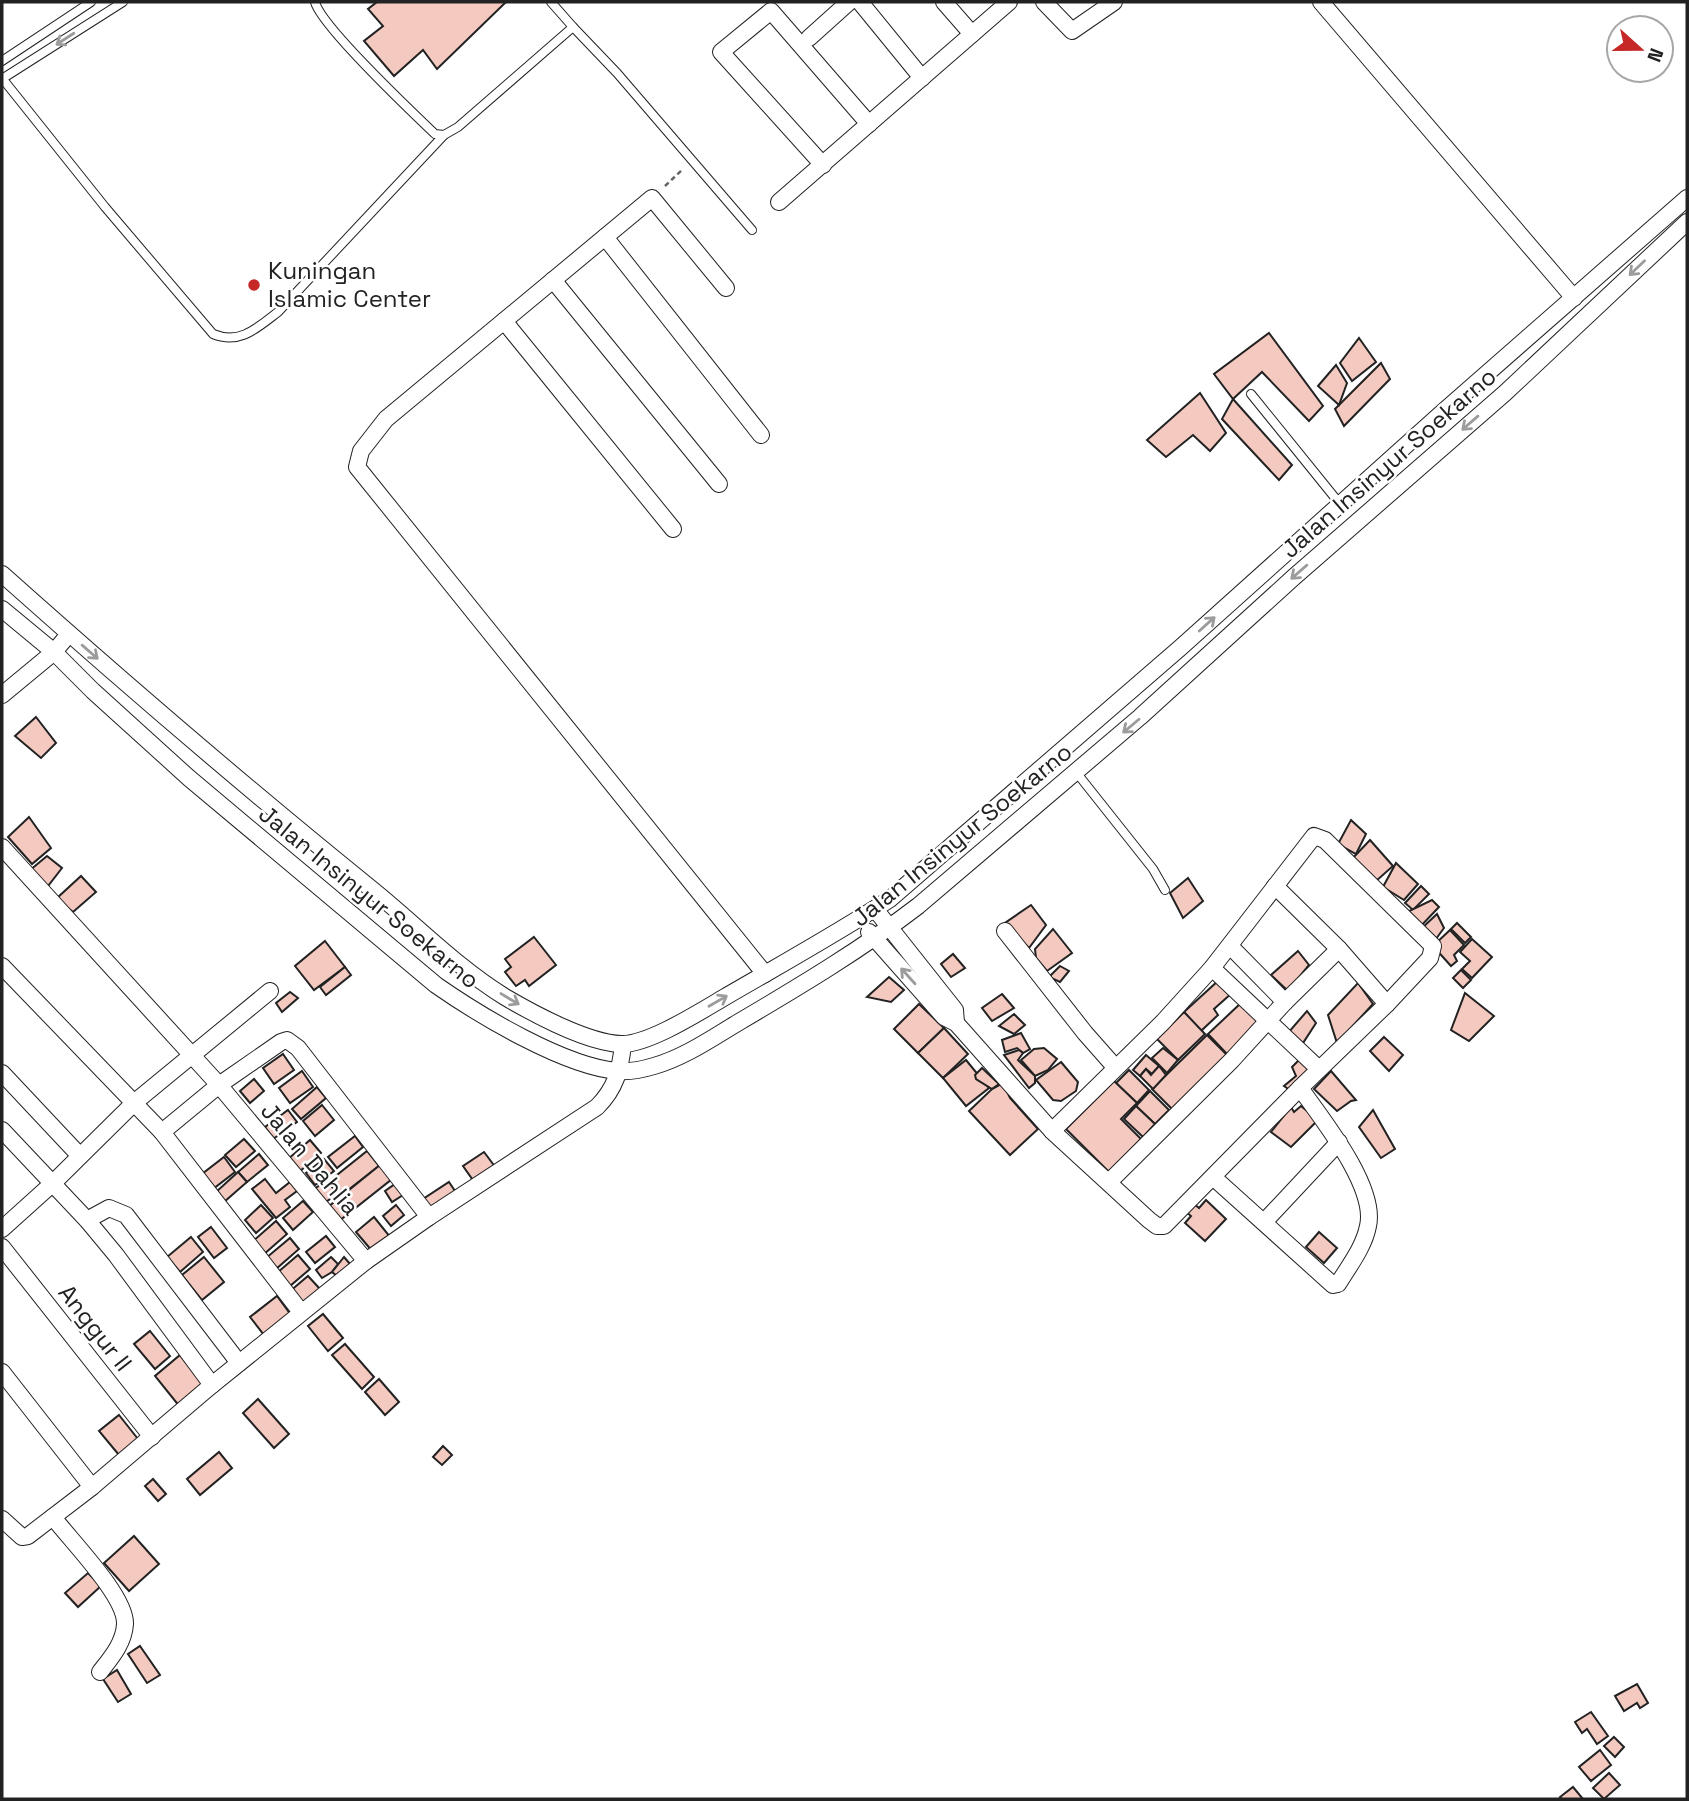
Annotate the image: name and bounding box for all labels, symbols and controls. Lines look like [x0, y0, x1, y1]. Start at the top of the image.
north arrow [1605, 14, 1675, 84]
one-way arrow [56, 31, 75, 46]
text: N [1641, 44, 1669, 65]
place label: Kuningan Islamic Center [268, 255, 431, 314]
one-way arrow [1629, 260, 1646, 277]
marker: Kuningan Islamic Center [246, 277, 262, 293]
street label: Jalan Insinyur Soekarno [1275, 361, 1503, 565]
one-way arrow [1462, 415, 1480, 431]
one-way arrow [1291, 564, 1308, 581]
one-way arrow [1198, 616, 1215, 633]
one-way arrow [80, 644, 98, 660]
one-way arrow [1122, 717, 1140, 733]
street label: Jalan Insinyur Soekarno [845, 736, 1078, 933]
street label: Jalan Insinyur Soekarno [253, 798, 486, 995]
one-way arrow [900, 967, 916, 985]
one-way arrow [500, 992, 520, 1006]
one-way arrow [707, 994, 727, 1008]
street label: Jalan Dahlia [254, 1096, 367, 1222]
street label: Anggur II [52, 1278, 139, 1378]

